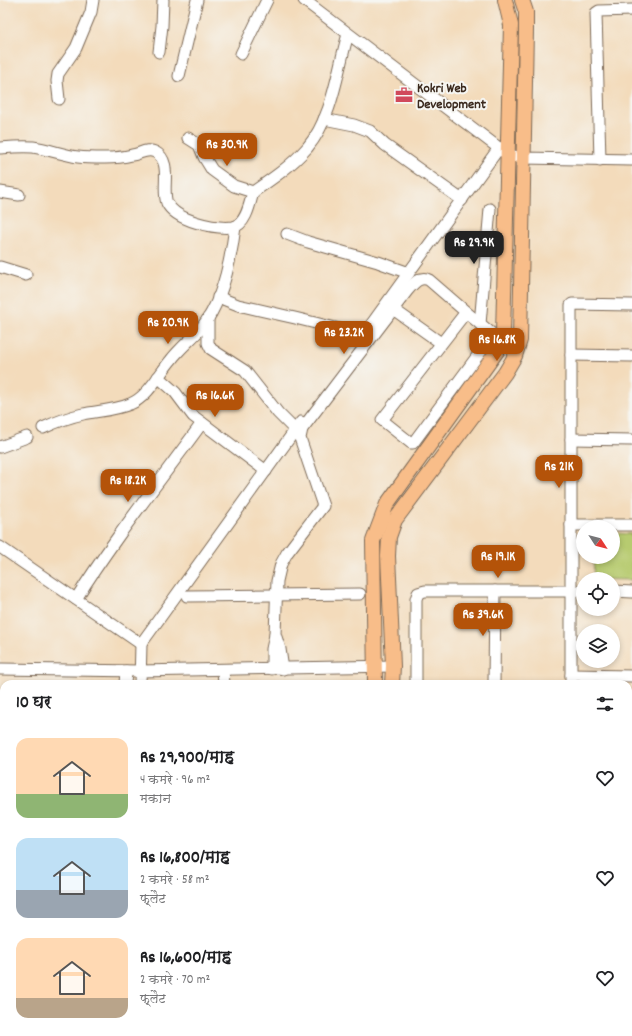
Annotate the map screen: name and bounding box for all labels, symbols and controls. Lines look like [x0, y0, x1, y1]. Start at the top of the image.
place label: Kokri Web Development [417, 79, 487, 115]
office icon: Kokri Web Development [394, 85, 414, 105]
pin: Rs 30.9K [186, 133, 268, 167]
text: Rs 30.9K [206, 136, 248, 155]
pin: Rs 29.9K [433, 231, 515, 265]
text: Rs 29.9K [454, 234, 494, 253]
pin: Rs 20.9K [127, 311, 209, 345]
text: Rs 20.9K [147, 314, 189, 333]
pin: Rs 23.2K [303, 321, 385, 355]
text: Rs 23.2K [324, 324, 364, 343]
pin: Rs 16.8K [456, 328, 538, 362]
text: Rs 16.8K [478, 331, 516, 350]
pin: Rs 16.6K [174, 384, 256, 418]
text: Rs 16.6K [196, 387, 234, 406]
pin: Rs 21K [526, 455, 592, 489]
text: Rs 21K [544, 458, 574, 477]
pin: Rs 18.2K [87, 469, 169, 503]
text: Rs 18.2K [110, 472, 146, 491]
north arrow [576, 520, 620, 564]
map controls [576, 520, 620, 668]
pin: Rs 19.1K [457, 545, 539, 579]
text: Rs 19.1K [481, 548, 515, 567]
button: locate [576, 572, 620, 616]
pin: Rs 39.6K [442, 603, 524, 637]
text: Rs 39.6K [462, 606, 504, 625]
button: layers [576, 624, 620, 668]
text: 10 घर [16, 692, 51, 716]
icon: filters [594, 693, 616, 715]
text: Rs 29,900/माह [140, 747, 234, 771]
icon: home [48, 754, 96, 802]
icon: heart [594, 767, 616, 789]
text: 4 कमरे · 96 m² [140, 771, 210, 790]
text: मकान [140, 790, 171, 809]
text: Rs 16,800/माह [140, 847, 230, 871]
icon: home [48, 854, 96, 902]
icon: heart [594, 867, 616, 889]
text: 2 कमरे · 58 m² [140, 871, 210, 890]
text: फ़्लैट [140, 890, 166, 909]
text: Rs 16,600/माह [140, 947, 231, 971]
icon: home [48, 954, 96, 1002]
icon: heart [594, 967, 616, 989]
text: 2 कमरे · 70 m² [140, 971, 210, 990]
text: फ़्लैट [140, 990, 166, 1009]

